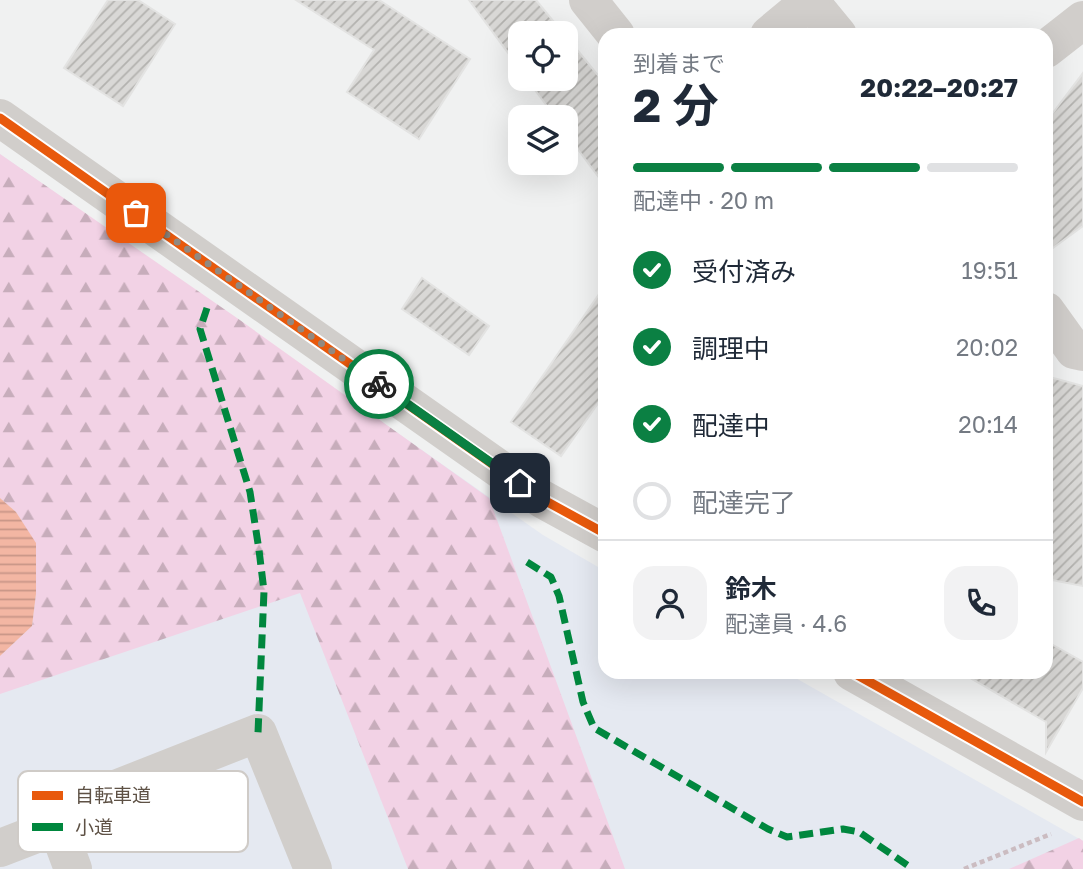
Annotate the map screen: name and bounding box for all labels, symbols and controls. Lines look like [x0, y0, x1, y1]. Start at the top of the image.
map controls [508, 21, 578, 175]
button: locate [508, 21, 578, 91]
text: 到着まで [633, 49, 725, 77]
text: 20:22–20:27 [860, 72, 1018, 103]
text: 2 分 [633, 77, 719, 132]
button: layers [508, 105, 578, 175]
pin [106, 183, 166, 243]
text: 配達中 · 20 m [633, 186, 774, 214]
icon: bag [117, 194, 155, 232]
icon: check [633, 251, 671, 289]
text: 受付済み [692, 256, 796, 287]
text: 19:51 [962, 256, 1018, 284]
icon: check [633, 328, 671, 366]
text: 調理中 [692, 333, 770, 364]
text: 20:02 [956, 333, 1018, 361]
courier [344, 349, 414, 419]
icon: bike [360, 365, 398, 403]
icon: check [633, 405, 671, 443]
text: 配達中 [692, 410, 770, 441]
text: 20:14 [958, 410, 1018, 438]
pin [490, 453, 550, 513]
icon: home [501, 464, 539, 502]
text: 配達完了 [692, 487, 796, 518]
button: person [633, 566, 707, 640]
button: phone [944, 566, 1018, 640]
text: 鈴木 [725, 573, 777, 604]
text: 配達員 · 4.6 [725, 609, 847, 637]
legend [18, 771, 248, 852]
text: 自転車道 [75, 783, 151, 806]
text: 小道 [75, 815, 113, 838]

